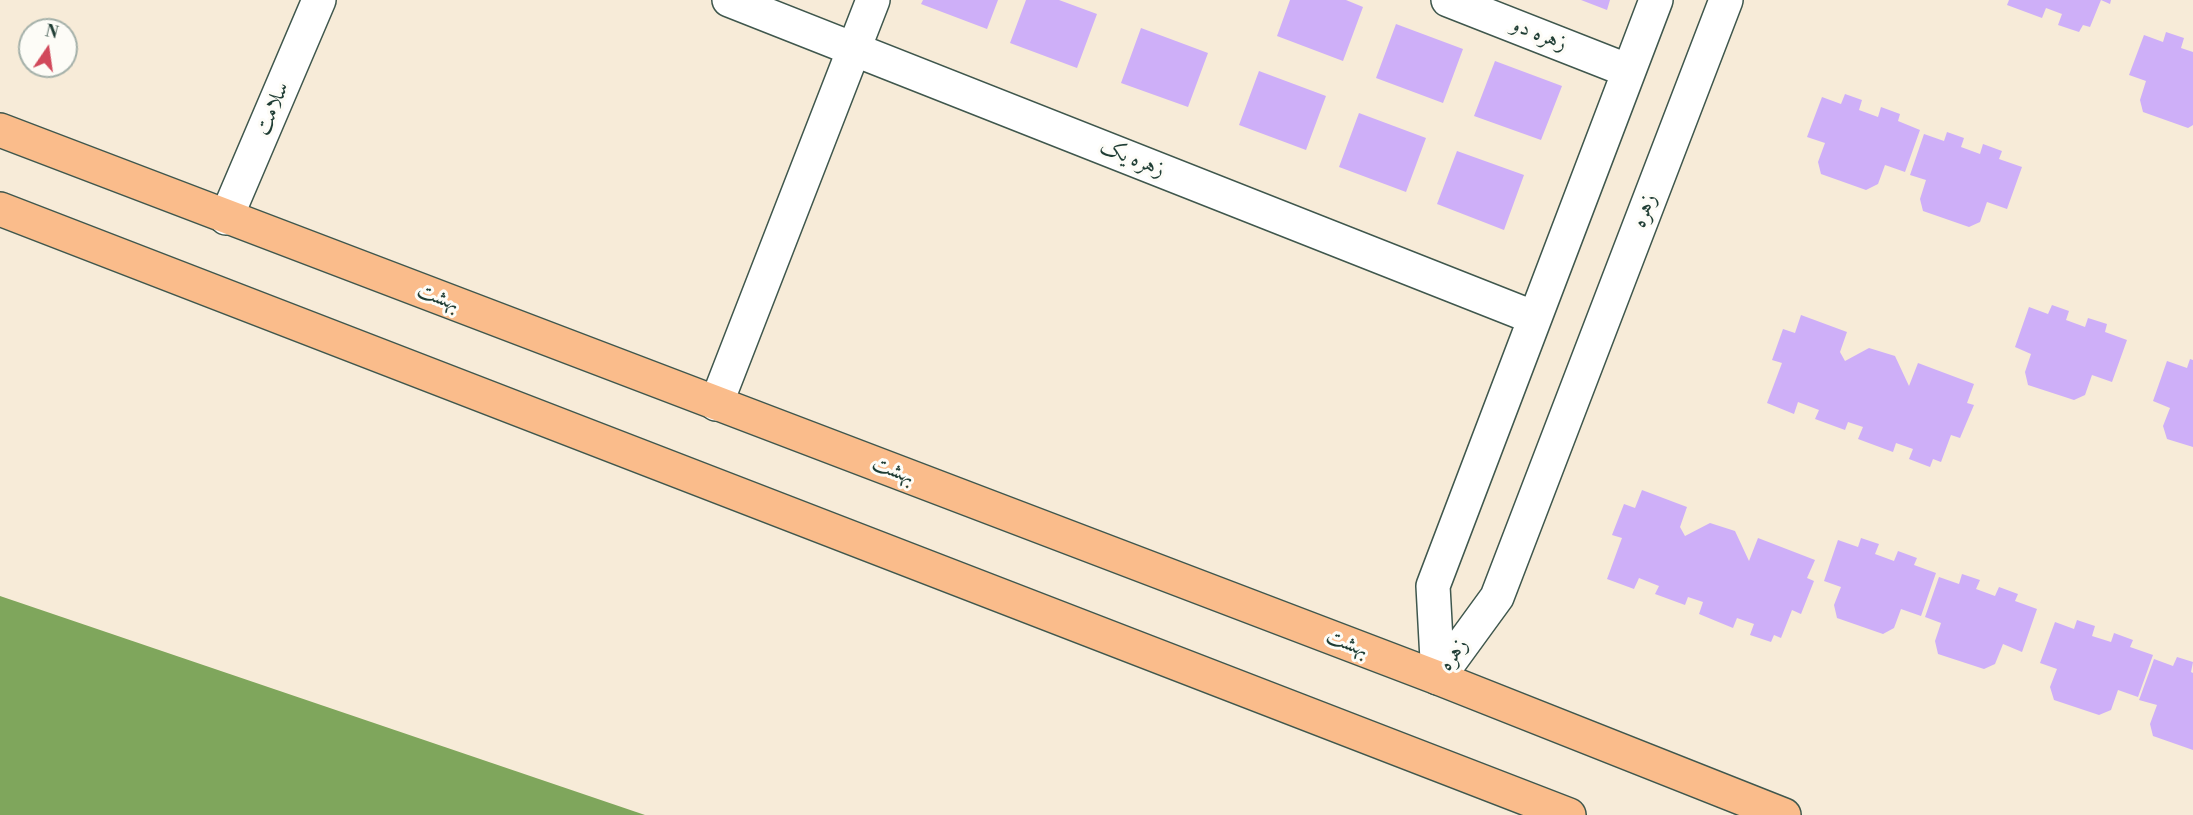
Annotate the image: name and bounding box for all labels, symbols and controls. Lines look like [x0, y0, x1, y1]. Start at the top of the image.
street label: زهره دو [1507, 12, 1571, 58]
north arrow [18, 18, 78, 78]
text: N [43, 21, 60, 44]
street label: سلامت [250, 78, 296, 140]
street label: زهره یک [1096, 134, 1168, 184]
street label: زهره [1627, 190, 1663, 232]
street label: بهشت [413, 278, 463, 318]
street label: بهشت [868, 451, 918, 491]
street label: بهشت [1322, 624, 1372, 664]
street label: زهره [1433, 633, 1475, 677]

